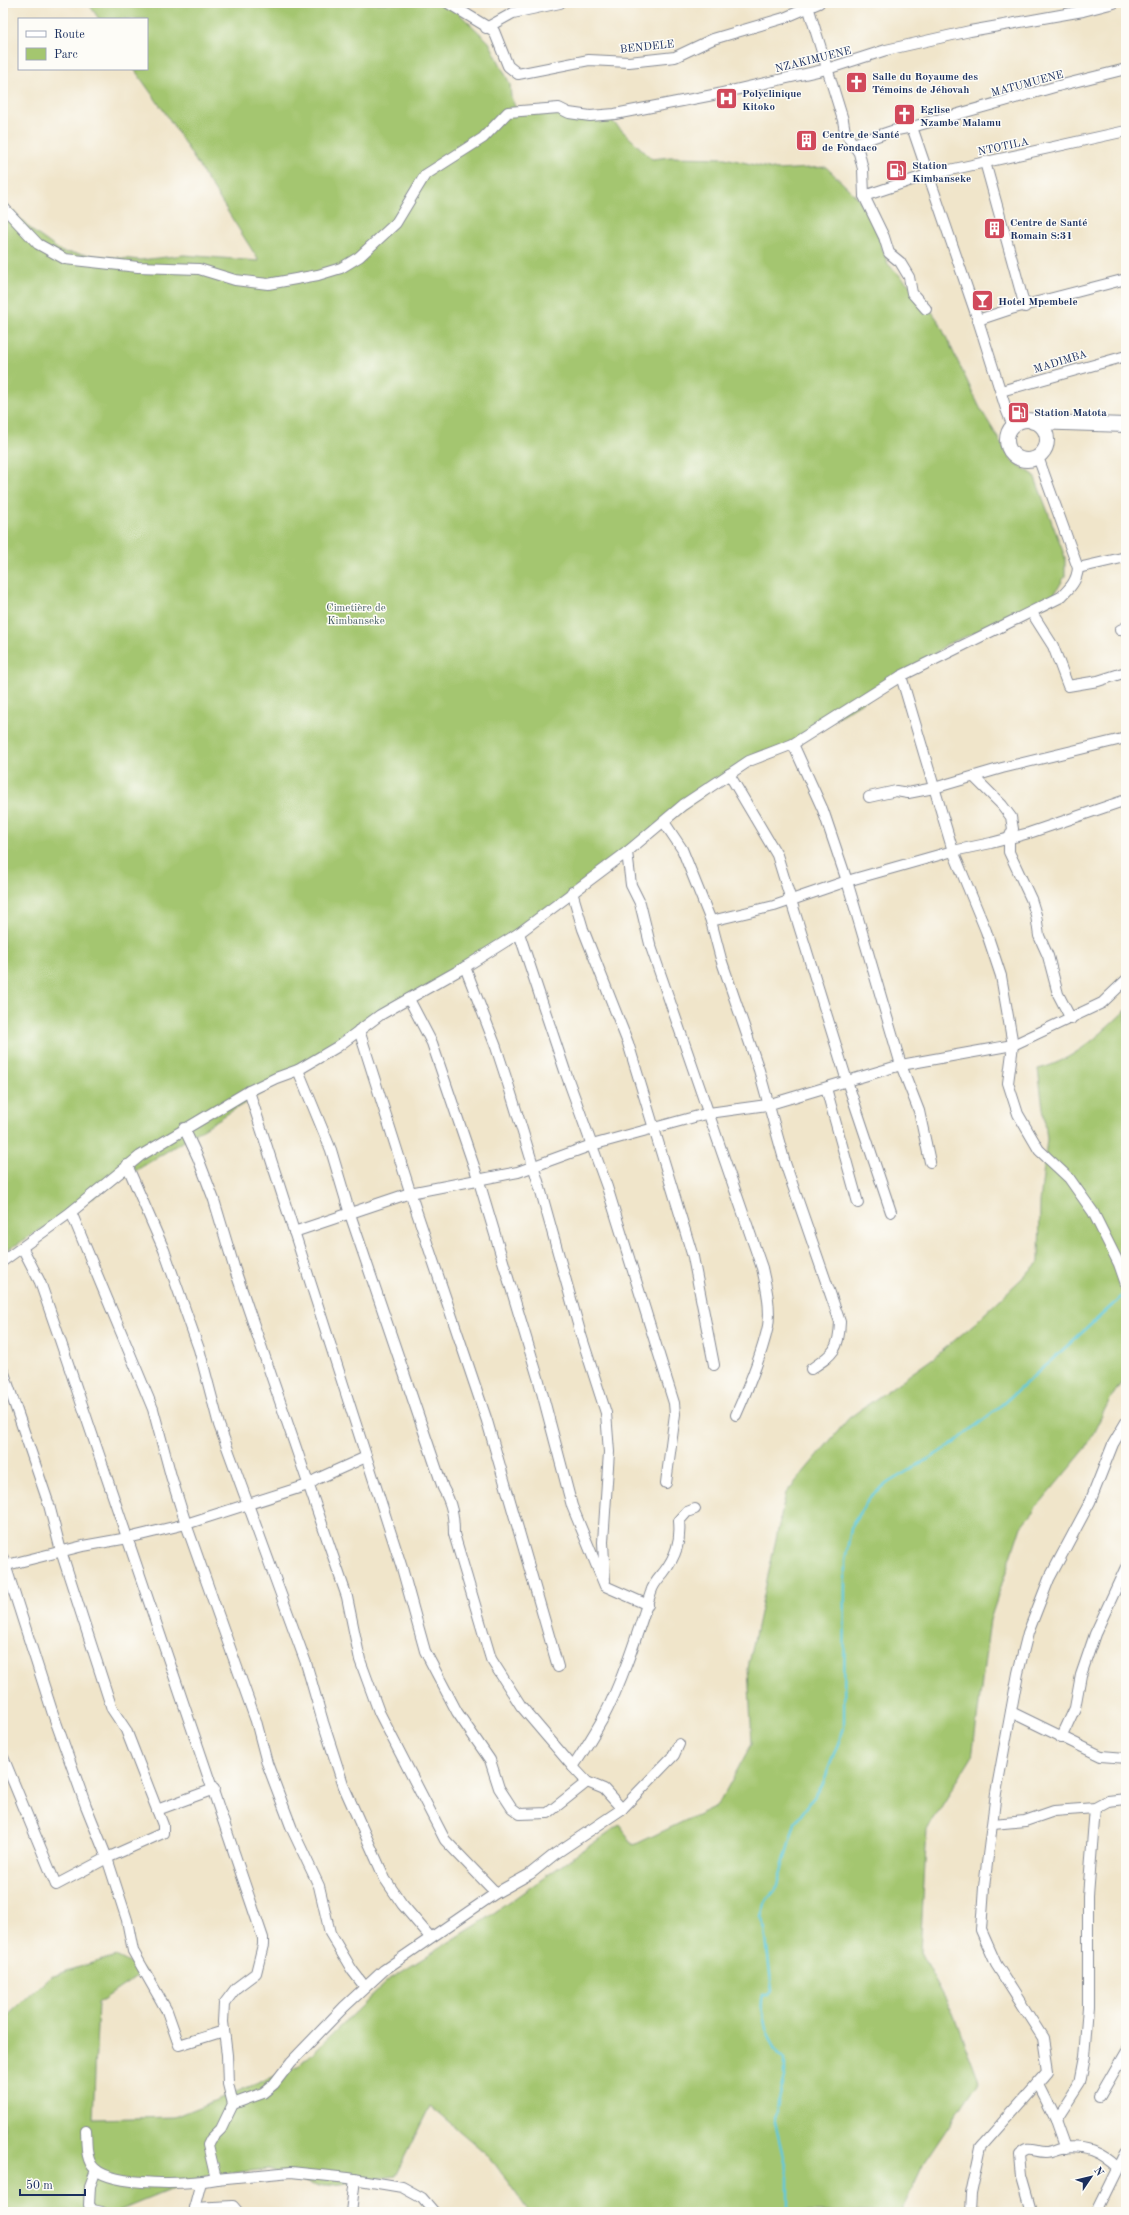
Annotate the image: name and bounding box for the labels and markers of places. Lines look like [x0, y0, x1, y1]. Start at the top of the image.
church icon: Salle du Royaume des Témoins de Jéhovah [843, 69, 869, 95]
place label: Salle du Royaume des Témoins de Jéhovah [872, 72, 978, 96]
hospital icon: Polyclinique Kitoko [714, 86, 740, 112]
place label: Polyclinique Kitoko [742, 89, 802, 113]
church icon: Eglise Nzambe Malamu [892, 102, 918, 128]
place label: Eglise Nzambe Malamu [920, 105, 1001, 129]
building icon: Centre de Santé de Fondaco [794, 127, 820, 153]
place label: Centre de Santé de Fondaco [822, 130, 900, 154]
fuel station icon: Station Kimbanseke [883, 158, 909, 184]
place label: Station Kimbanseke [912, 161, 971, 185]
building icon: Centre de Santé Romain 8:31 [981, 215, 1007, 241]
place label: Centre de Santé Romain 8:31 [1010, 218, 1088, 242]
bar icon: Hotel Mpembele [970, 288, 996, 314]
place label: Hotel Mpembele [998, 297, 1078, 308]
fuel station icon: Station Matota [1005, 399, 1031, 425]
place label: Station Matota [1034, 408, 1107, 419]

